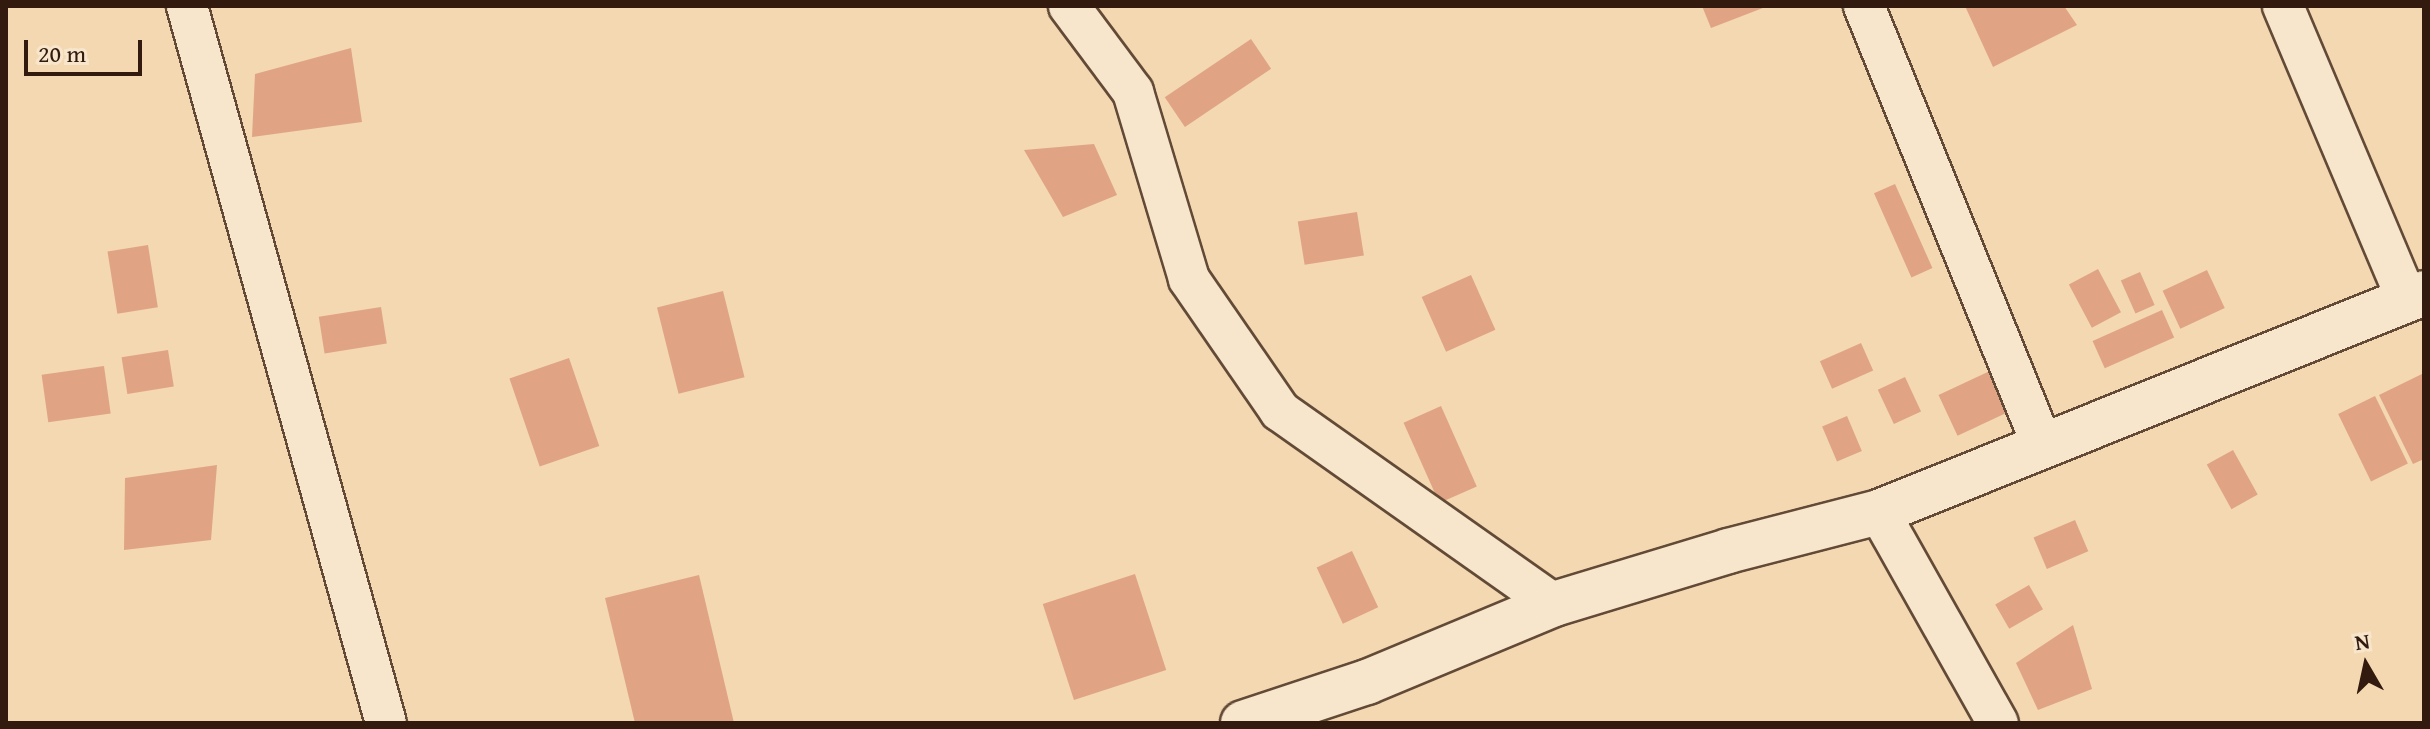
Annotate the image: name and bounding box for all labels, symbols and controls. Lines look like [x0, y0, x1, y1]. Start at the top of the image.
scale bar [28, 24, 146, 74]
text: 20 m [38, 36, 86, 71]
text: N [2352, 624, 2372, 658]
north arrow [2326, 625, 2406, 705]

